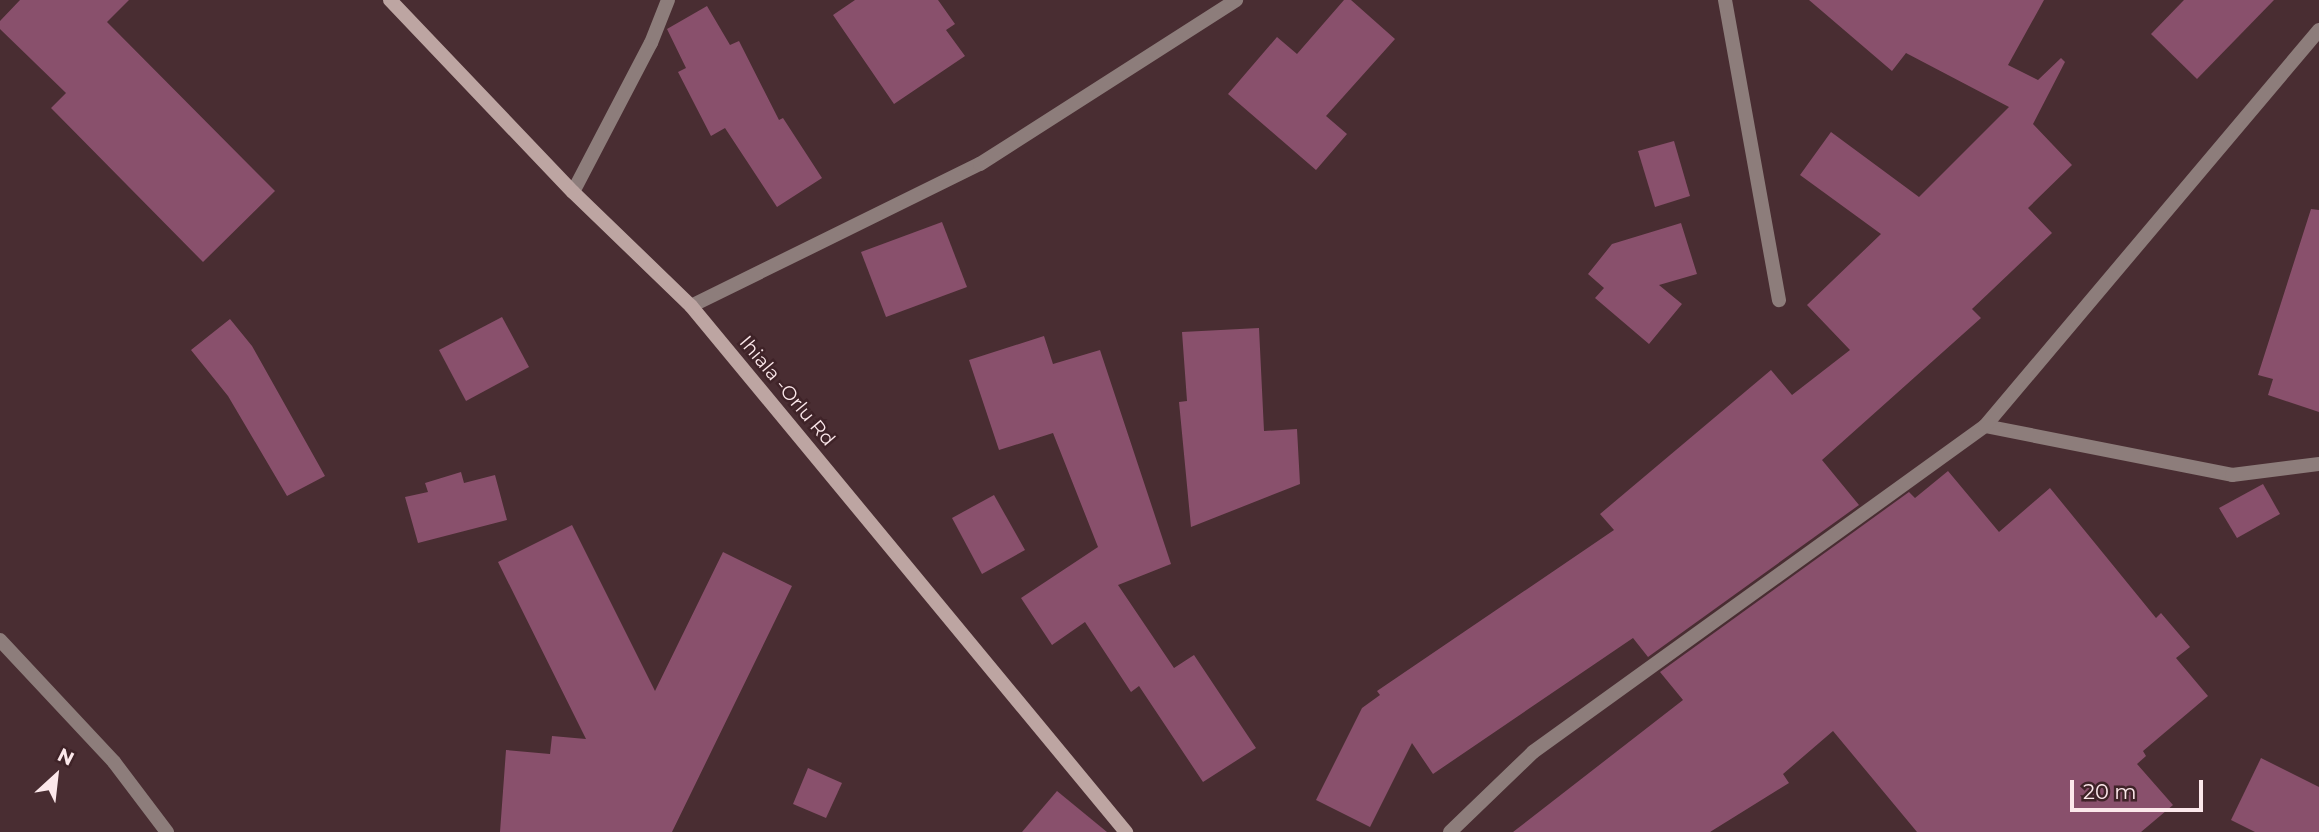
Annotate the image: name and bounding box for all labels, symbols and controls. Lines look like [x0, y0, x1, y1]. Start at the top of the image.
street label: Ihiala -Orlu Rd [734, 331, 840, 451]
north arrow [21, 741, 91, 811]
text: N [54, 743, 78, 771]
scale bar [2074, 766, 2207, 810]
text: 20 m [2083, 779, 2137, 804]

